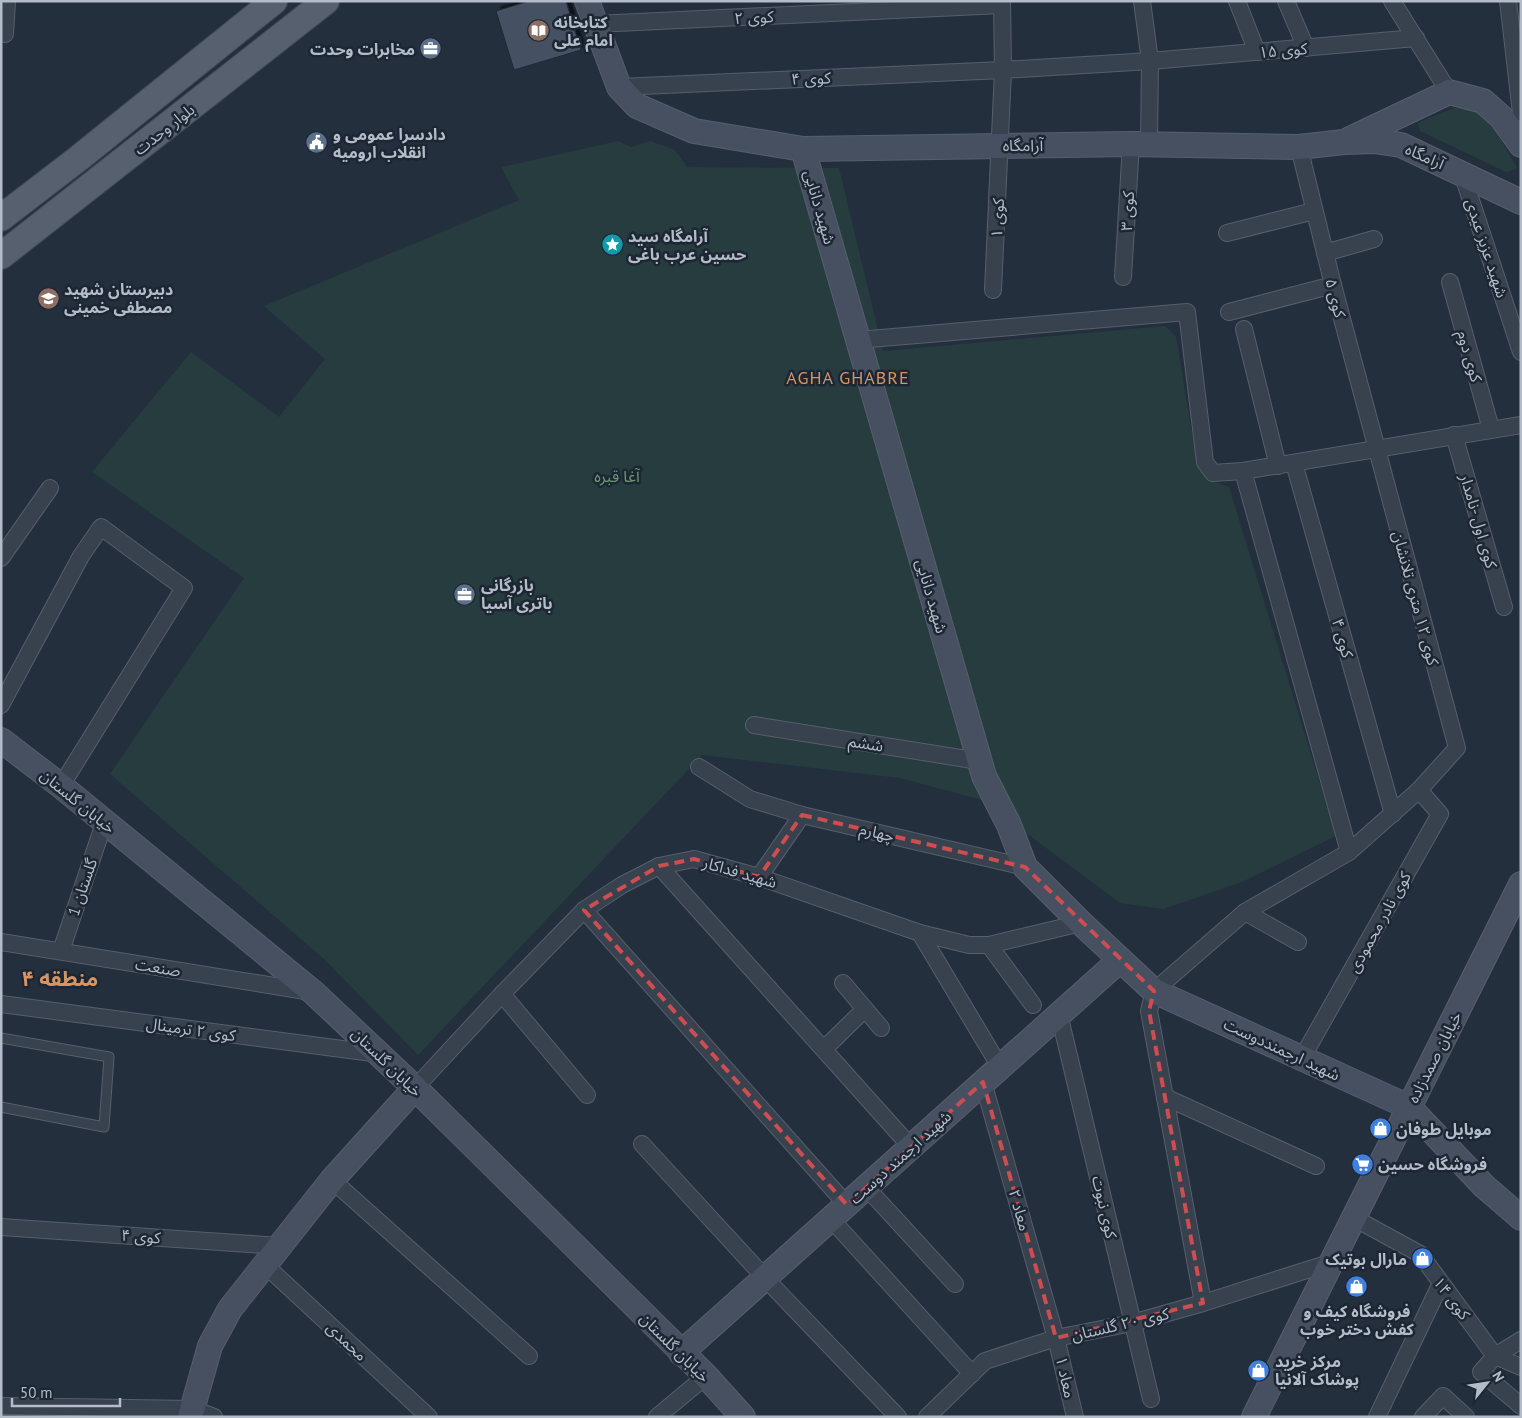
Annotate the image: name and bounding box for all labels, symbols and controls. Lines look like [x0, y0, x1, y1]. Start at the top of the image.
street label: کوی ۲ [734, 6, 775, 28]
place label: کتابخانه امام علی [554, 12, 613, 52]
library icon: کتابخانه امام علی [526, 19, 550, 43]
office icon: مخابرات وحدت [419, 37, 443, 61]
street label: کوی ۱۵ [1258, 38, 1309, 62]
place label: مخابرات وحدت [310, 39, 415, 59]
street label: کوی ۴ [791, 67, 832, 89]
street label: بلوار وحدت [130, 99, 198, 159]
place label: دادسرا عمومی و انقلاب ارومیه [333, 124, 446, 162]
public building icon: دادسرا عمومی و انقلاب ارومیه [305, 131, 329, 155]
street label: آرامگاه [1003, 135, 1045, 155]
street label: آرامگاه [1402, 139, 1449, 174]
street label: شهید دانایی [800, 168, 840, 246]
street label: کوی ۳ [1116, 190, 1138, 231]
street label: شهید عزیز عیدی [1462, 196, 1512, 300]
street label: کوی ۱ [986, 197, 1008, 238]
place label: آرامگاه سید حسین عرب باغی [628, 226, 746, 264]
place icon: آرامگاه سید حسین عرب باغی [600, 233, 624, 257]
street label: کوی ۵ [1321, 276, 1351, 320]
place label: دبیرستان شهید مصطفی خمینی [64, 279, 173, 317]
school or university icon: دبیرستان شهید مصطفی خمینی [36, 286, 60, 310]
street label: کوی دوم [1450, 328, 1487, 385]
district label: AGHA GHABRE [786, 366, 910, 389]
park label: آغا قبره [594, 466, 641, 486]
street label: کوی اول -نامدار [1455, 471, 1502, 571]
street label: کوی ۱۲ متری تلانشان [1388, 529, 1444, 668]
street label: شهید دانایی [912, 557, 952, 635]
place label: بازرگانی باتری آسیا [481, 575, 552, 613]
office icon: بازرگانی باتری آسیا [453, 582, 477, 606]
street label: کوی ۴ [1328, 616, 1358, 660]
street label: ششم [847, 730, 885, 759]
street label: خیابان گلستان [36, 765, 120, 837]
street label: چهارم [857, 818, 896, 849]
street label: شهید فداکار [700, 852, 779, 892]
street label: گلستان 1 [63, 855, 101, 918]
street label: کوی نادر محمودی [1343, 868, 1415, 976]
street label: صنعت [134, 954, 182, 980]
district label: منطقه ۴ [22, 965, 98, 992]
street label: خیابان صمدزاده [1402, 1008, 1466, 1106]
street label: کوی ۲ ترمینال [145, 1013, 237, 1046]
street label: شهید ارجمنددوست [1221, 1013, 1343, 1085]
street label: خیابان گلستان [347, 1023, 427, 1101]
street label: شهید ارجمند دوست [845, 1106, 955, 1208]
shop icon: موبایل طوفان [1368, 1117, 1392, 1141]
place label: موبایل طوفان [1396, 1119, 1492, 1139]
supermarket icon: فروشگاه حسین [1350, 1152, 1374, 1176]
place label: فروشگاه حسین [1378, 1154, 1487, 1174]
street label: کوی نبوت [1088, 1174, 1122, 1241]
street label: معاد ۲ [1005, 1187, 1035, 1233]
street label: کوی ۴ [120, 1225, 162, 1247]
shop icon: مارال بوتیک [1411, 1247, 1435, 1271]
place label: مارال بوتیک [1325, 1249, 1407, 1269]
street label: کوی ۱۴ [1429, 1272, 1475, 1324]
shop icon: فروشگاه کیف و کفش دختر خوب [1345, 1275, 1369, 1299]
place label: فروشگاه کیف و کفش دختر خوب [1300, 1301, 1415, 1339]
street label: کوی ۲۰ گلستان [1069, 1303, 1171, 1345]
street label: خیابان گلستان [636, 1308, 714, 1386]
street label: محمدی [322, 1317, 372, 1365]
place label: مرکز خرید پوشاک آلانیا [1275, 1351, 1359, 1390]
street label: معاد ۱ [1051, 1354, 1081, 1400]
shop icon: مرکز خرید پوشاک آلانیا [1247, 1358, 1271, 1382]
north arrow [1462, 1358, 1512, 1408]
text: N [1488, 1368, 1508, 1385]
scale bar [12, 1376, 120, 1408]
text: 50 m [20, 1383, 53, 1402]

